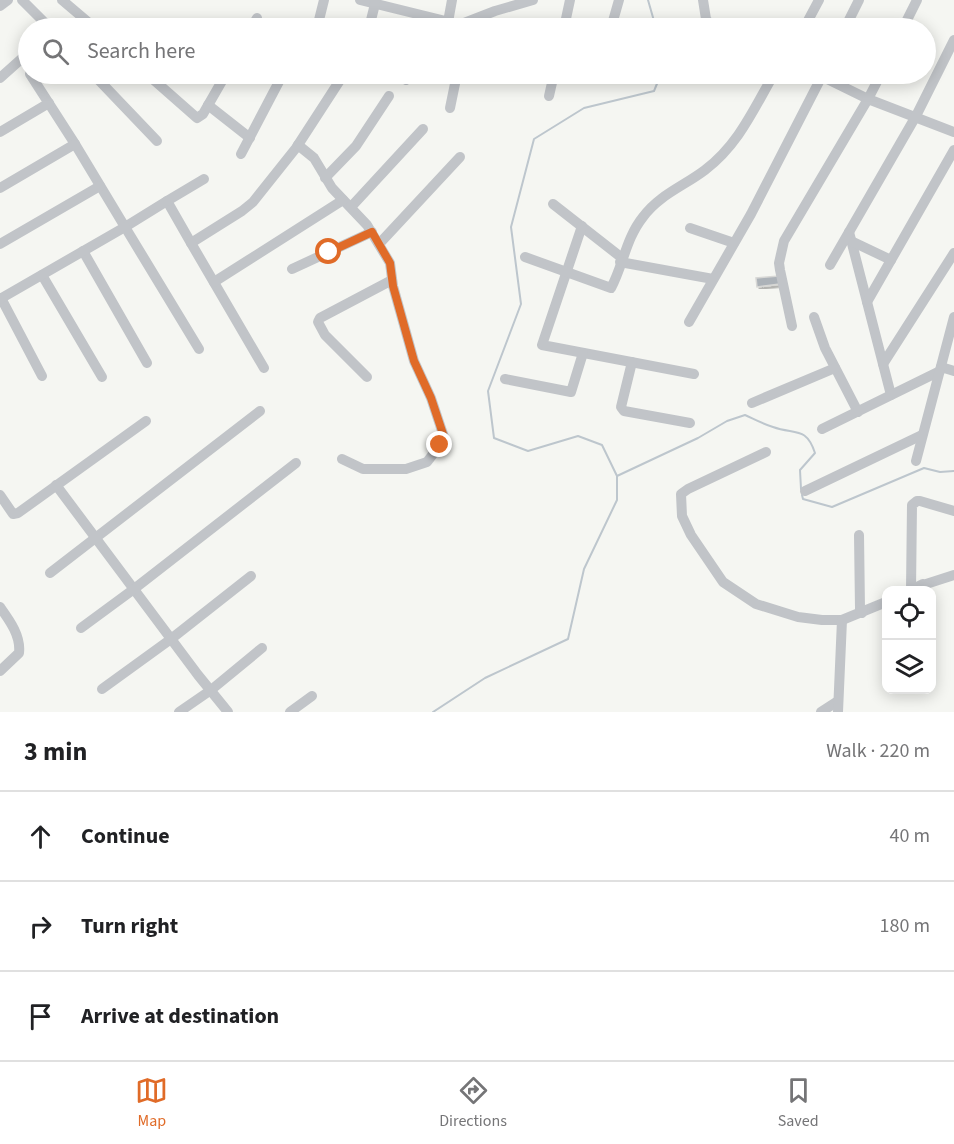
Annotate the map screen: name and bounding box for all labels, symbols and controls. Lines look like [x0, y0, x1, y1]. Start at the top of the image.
search box [18, 18, 936, 84]
icon: search [39, 35, 72, 68]
text: Search here [87, 35, 195, 67]
route start [315, 238, 341, 264]
route end [426, 431, 452, 457]
map controls [882, 586, 936, 694]
button: locate [882, 586, 936, 640]
button: layers [882, 640, 936, 694]
text: 3 min [24, 733, 87, 770]
text: Walk · 220 m [826, 737, 930, 765]
icon: ahead [24, 820, 57, 853]
text: Continue [81, 820, 170, 852]
text: 40 m [890, 822, 930, 850]
icon: right [24, 910, 57, 943]
text: Turn right [81, 910, 178, 942]
text: 180 m [880, 912, 930, 940]
icon: arrive [24, 1000, 57, 1033]
text: Arrive at destination [81, 1000, 279, 1032]
tab: Map [135, 1074, 168, 1132]
tab: Directions [439, 1074, 507, 1132]
tab: Saved [778, 1074, 819, 1132]

